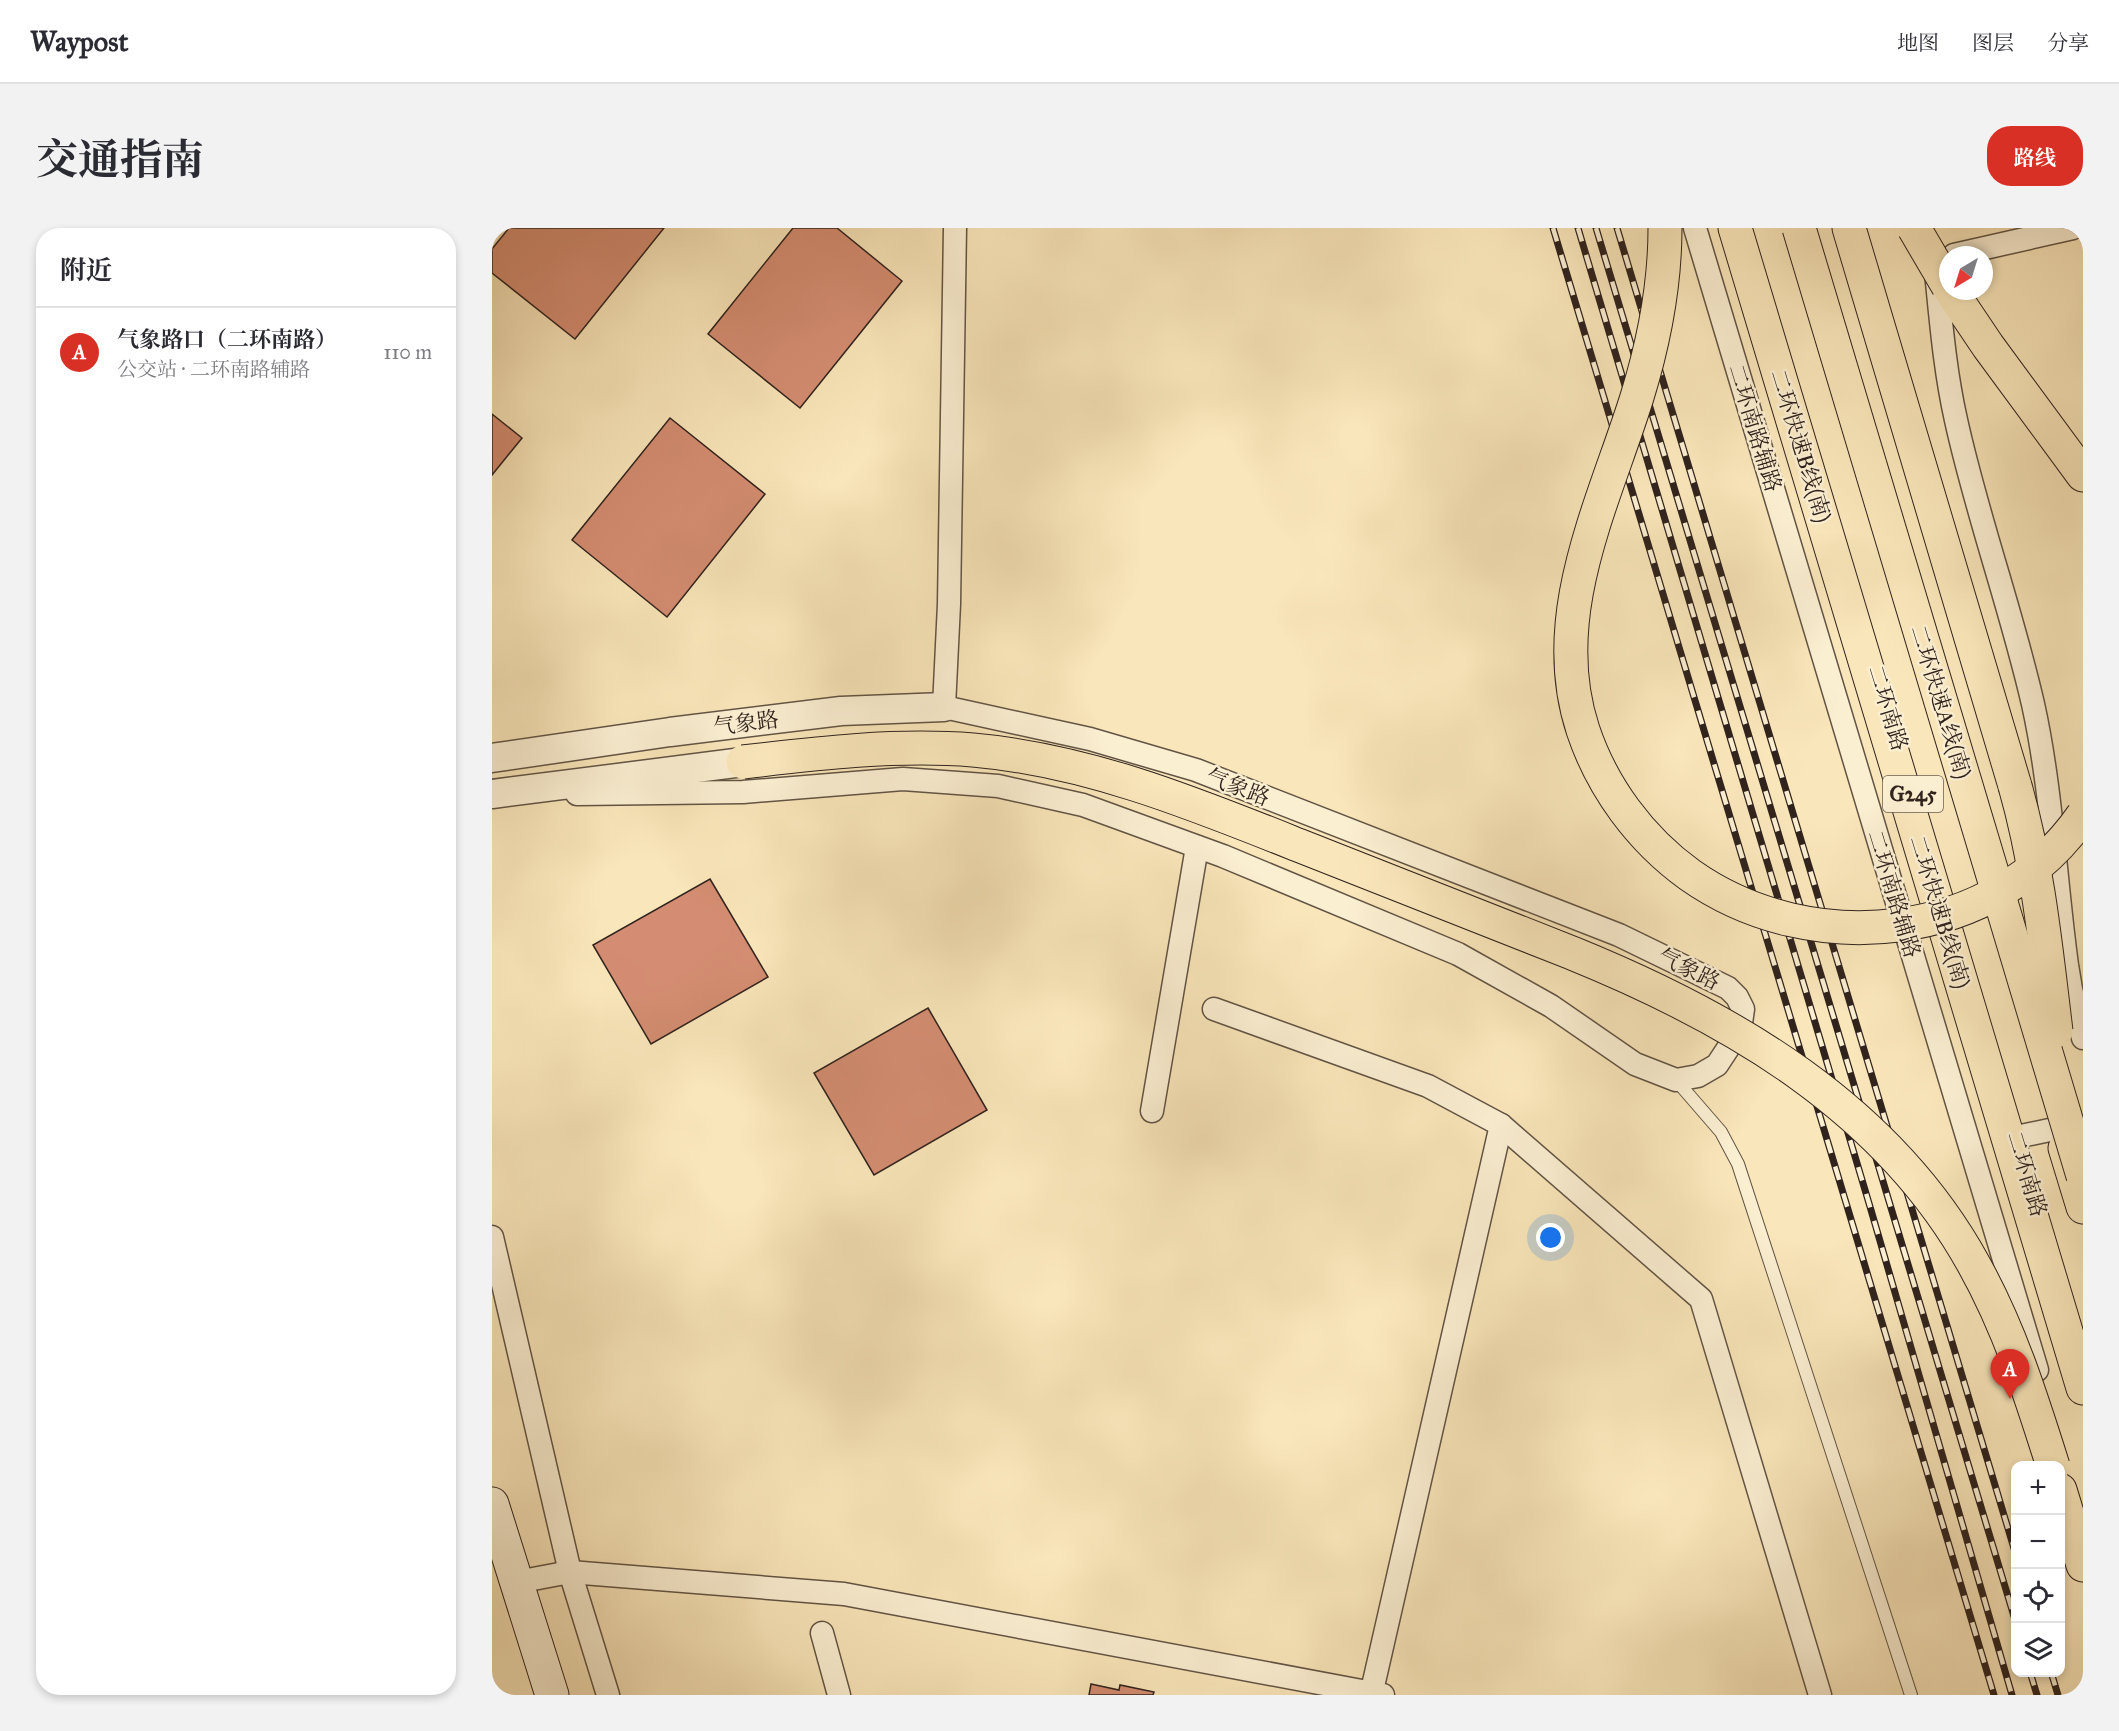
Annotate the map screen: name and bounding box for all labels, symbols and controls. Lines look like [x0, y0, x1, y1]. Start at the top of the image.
text: Waypost [30, 24, 128, 59]
text: 地图 [1897, 30, 1939, 56]
text: 图层 [1972, 30, 2014, 56]
text: 分享 [2047, 30, 2089, 56]
button: 路线 [1987, 126, 2083, 186]
text: 交通指南 [36, 134, 204, 186]
north arrow [1939, 246, 1993, 300]
text: 附近 [60, 254, 112, 286]
text: 气象路口（二环南路） [117, 326, 337, 353]
text: A [73, 340, 86, 364]
text: 110 m [384, 340, 432, 364]
text: 公交站 · 二环南路辅路 [117, 357, 310, 381]
street label: 二环南路辅路 [1723, 361, 1787, 495]
street label: 二环快速B线(南) [1765, 366, 1837, 526]
street label: 二环快速A线(南) [1905, 622, 1977, 782]
street label: 二环南路 [1862, 662, 1914, 754]
street label: 气象路 [712, 706, 780, 740]
street label: 气象路 [1202, 763, 1274, 811]
road number: G245 [1883, 776, 1943, 812]
street label: 二环南路辅路 [1862, 827, 1926, 961]
street label: 二环快速B线(南) [1904, 832, 1976, 992]
street label: 气象路 [1653, 942, 1725, 996]
street label: 二环南路 [2001, 1128, 2053, 1220]
your location [1536, 1223, 1565, 1252]
pin: A [1990, 1350, 2030, 1399]
map controls [2011, 1461, 2065, 1677]
button: + [2011, 1461, 2065, 1515]
button: − [2011, 1515, 2065, 1569]
button: locate [2011, 1569, 2065, 1623]
button: layers [2011, 1623, 2065, 1677]

